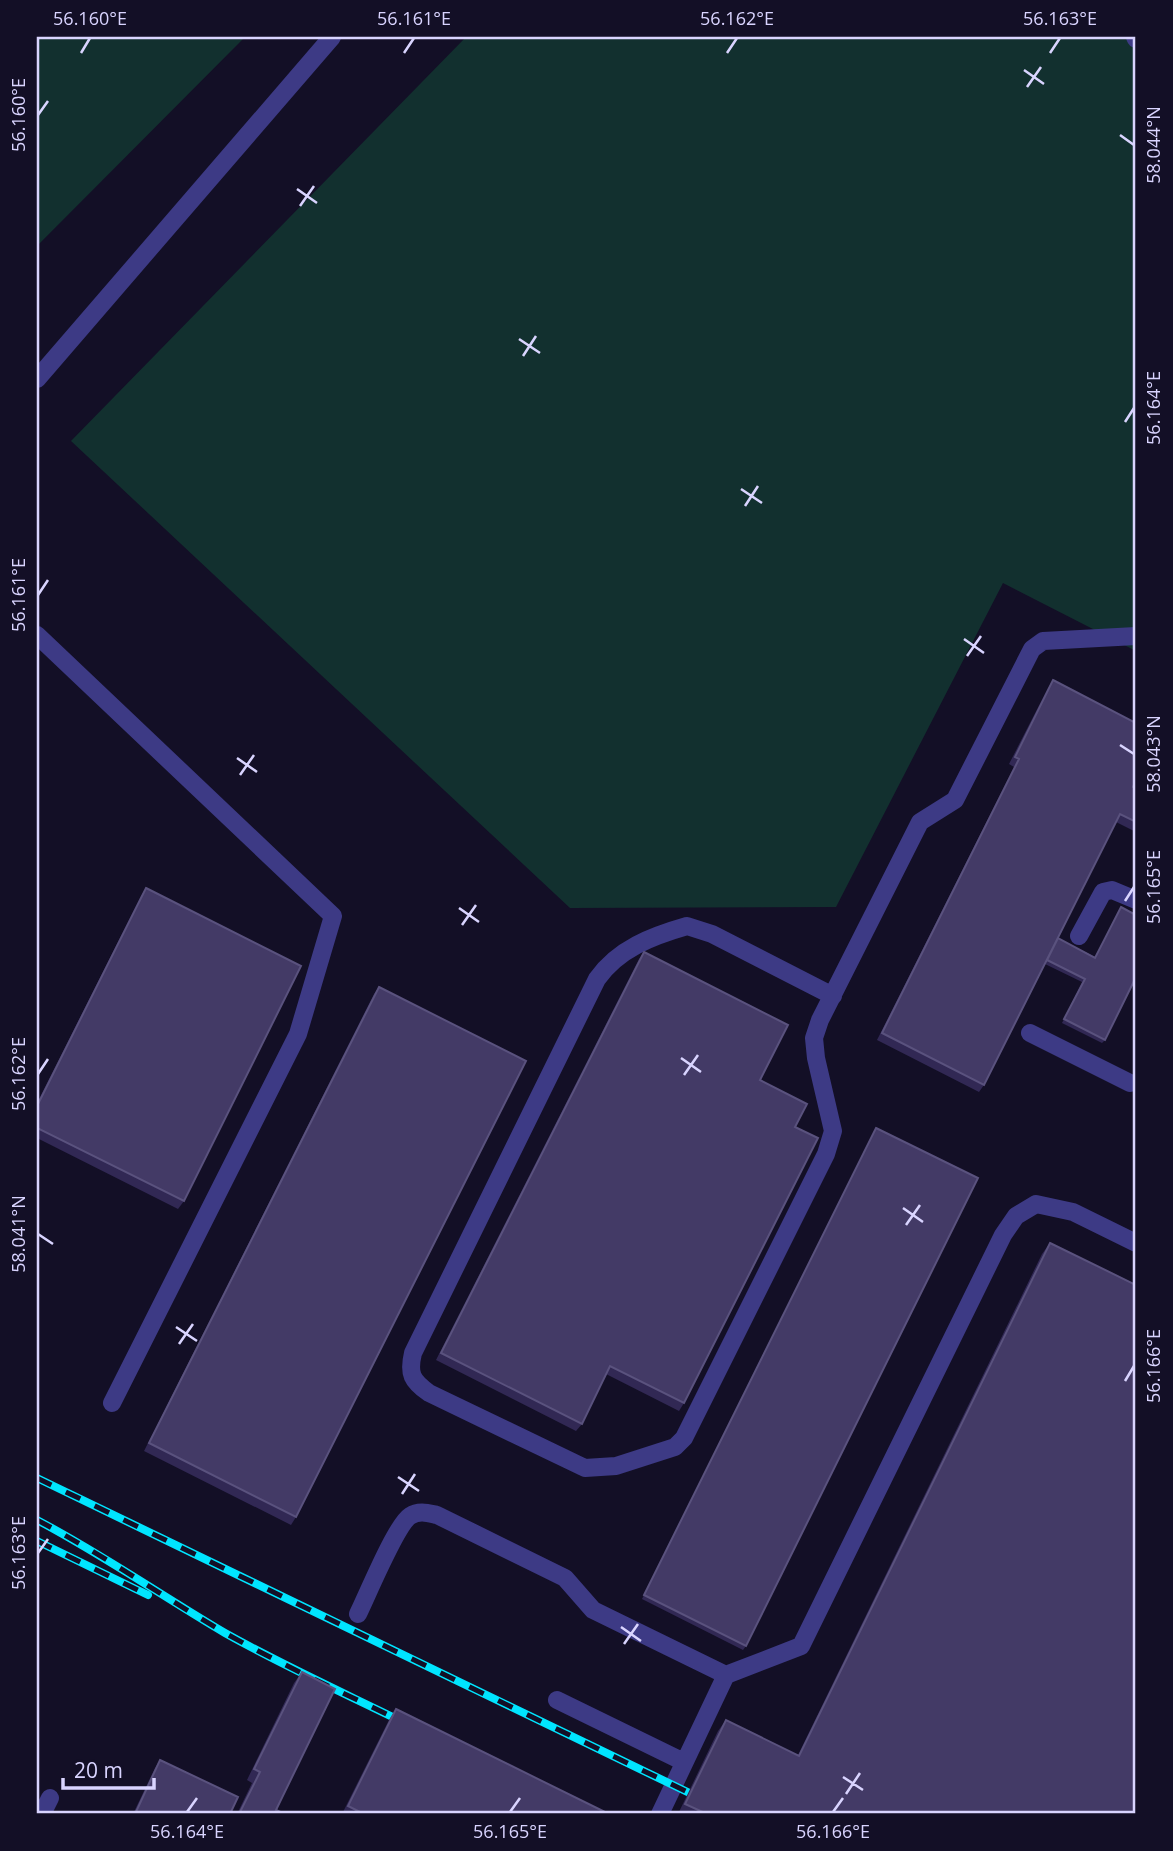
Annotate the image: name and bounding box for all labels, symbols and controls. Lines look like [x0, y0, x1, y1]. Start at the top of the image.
text: 56.160°E [53, 6, 127, 30]
text: 56.161°E [377, 6, 451, 30]
text: 56.162°E [700, 6, 774, 30]
text: 56.163°E [1023, 6, 1097, 30]
text: 56.160°E [6, 78, 30, 152]
text: 58.044°N [1141, 106, 1165, 184]
text: 56.164°E [1141, 371, 1165, 445]
text: 56.161°E [6, 558, 30, 632]
text: 58.043°N [1141, 715, 1165, 793]
text: 56.165°E [1141, 850, 1165, 924]
text: 56.162°E [6, 1037, 30, 1111]
text: 58.041°N [6, 1195, 30, 1273]
text: 56.166°E [1141, 1329, 1165, 1403]
text: 56.163°E [6, 1516, 30, 1590]
scale bar [63, 1746, 154, 1790]
text: 20 m [74, 1756, 123, 1784]
text: 56.164°E [150, 1819, 224, 1843]
text: 56.165°E [473, 1819, 547, 1843]
text: 56.166°E [796, 1819, 870, 1843]

